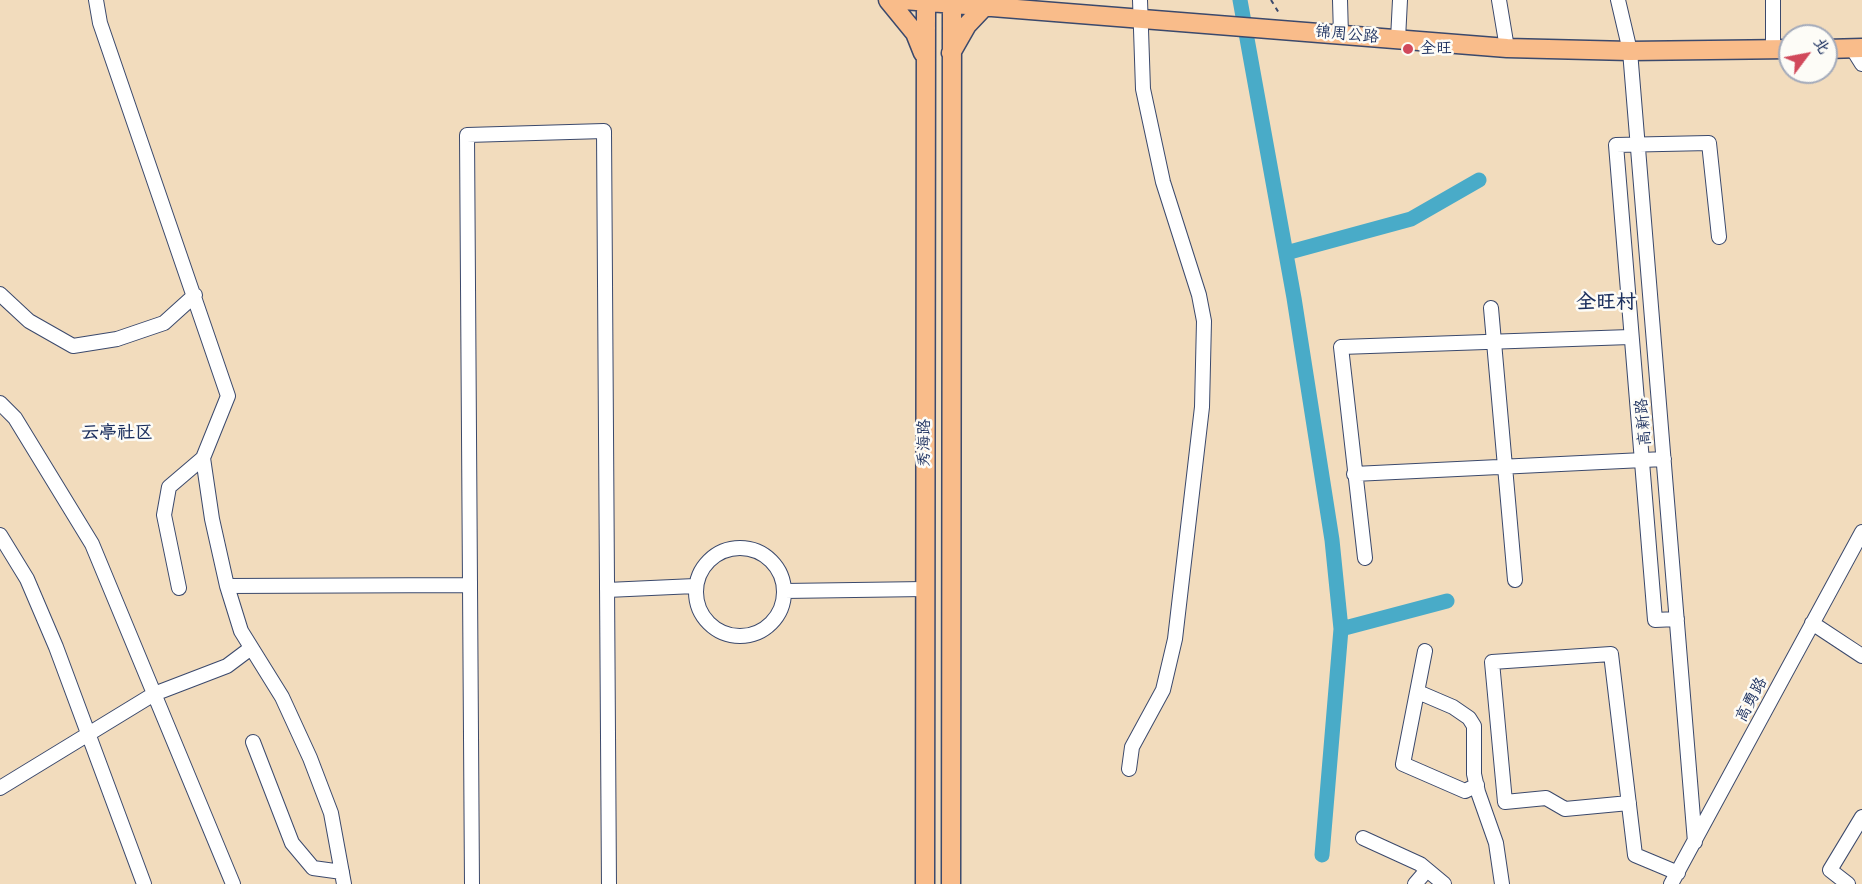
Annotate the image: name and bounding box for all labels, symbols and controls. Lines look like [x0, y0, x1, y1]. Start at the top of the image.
street label: 锦周公路 [1314, 23, 1380, 47]
north arrow [1778, 24, 1838, 84]
text: 北 [1809, 33, 1834, 58]
place label: 全旺 [1420, 39, 1452, 59]
marker: 全旺 [1401, 42, 1415, 56]
district label: 全旺村 [1576, 291, 1636, 315]
street label: 高新路 [1632, 397, 1656, 447]
street label: 秀海路 [915, 419, 935, 467]
district label: 云亭社区 [81, 422, 153, 444]
street label: 高勇路 [1732, 674, 1772, 726]

